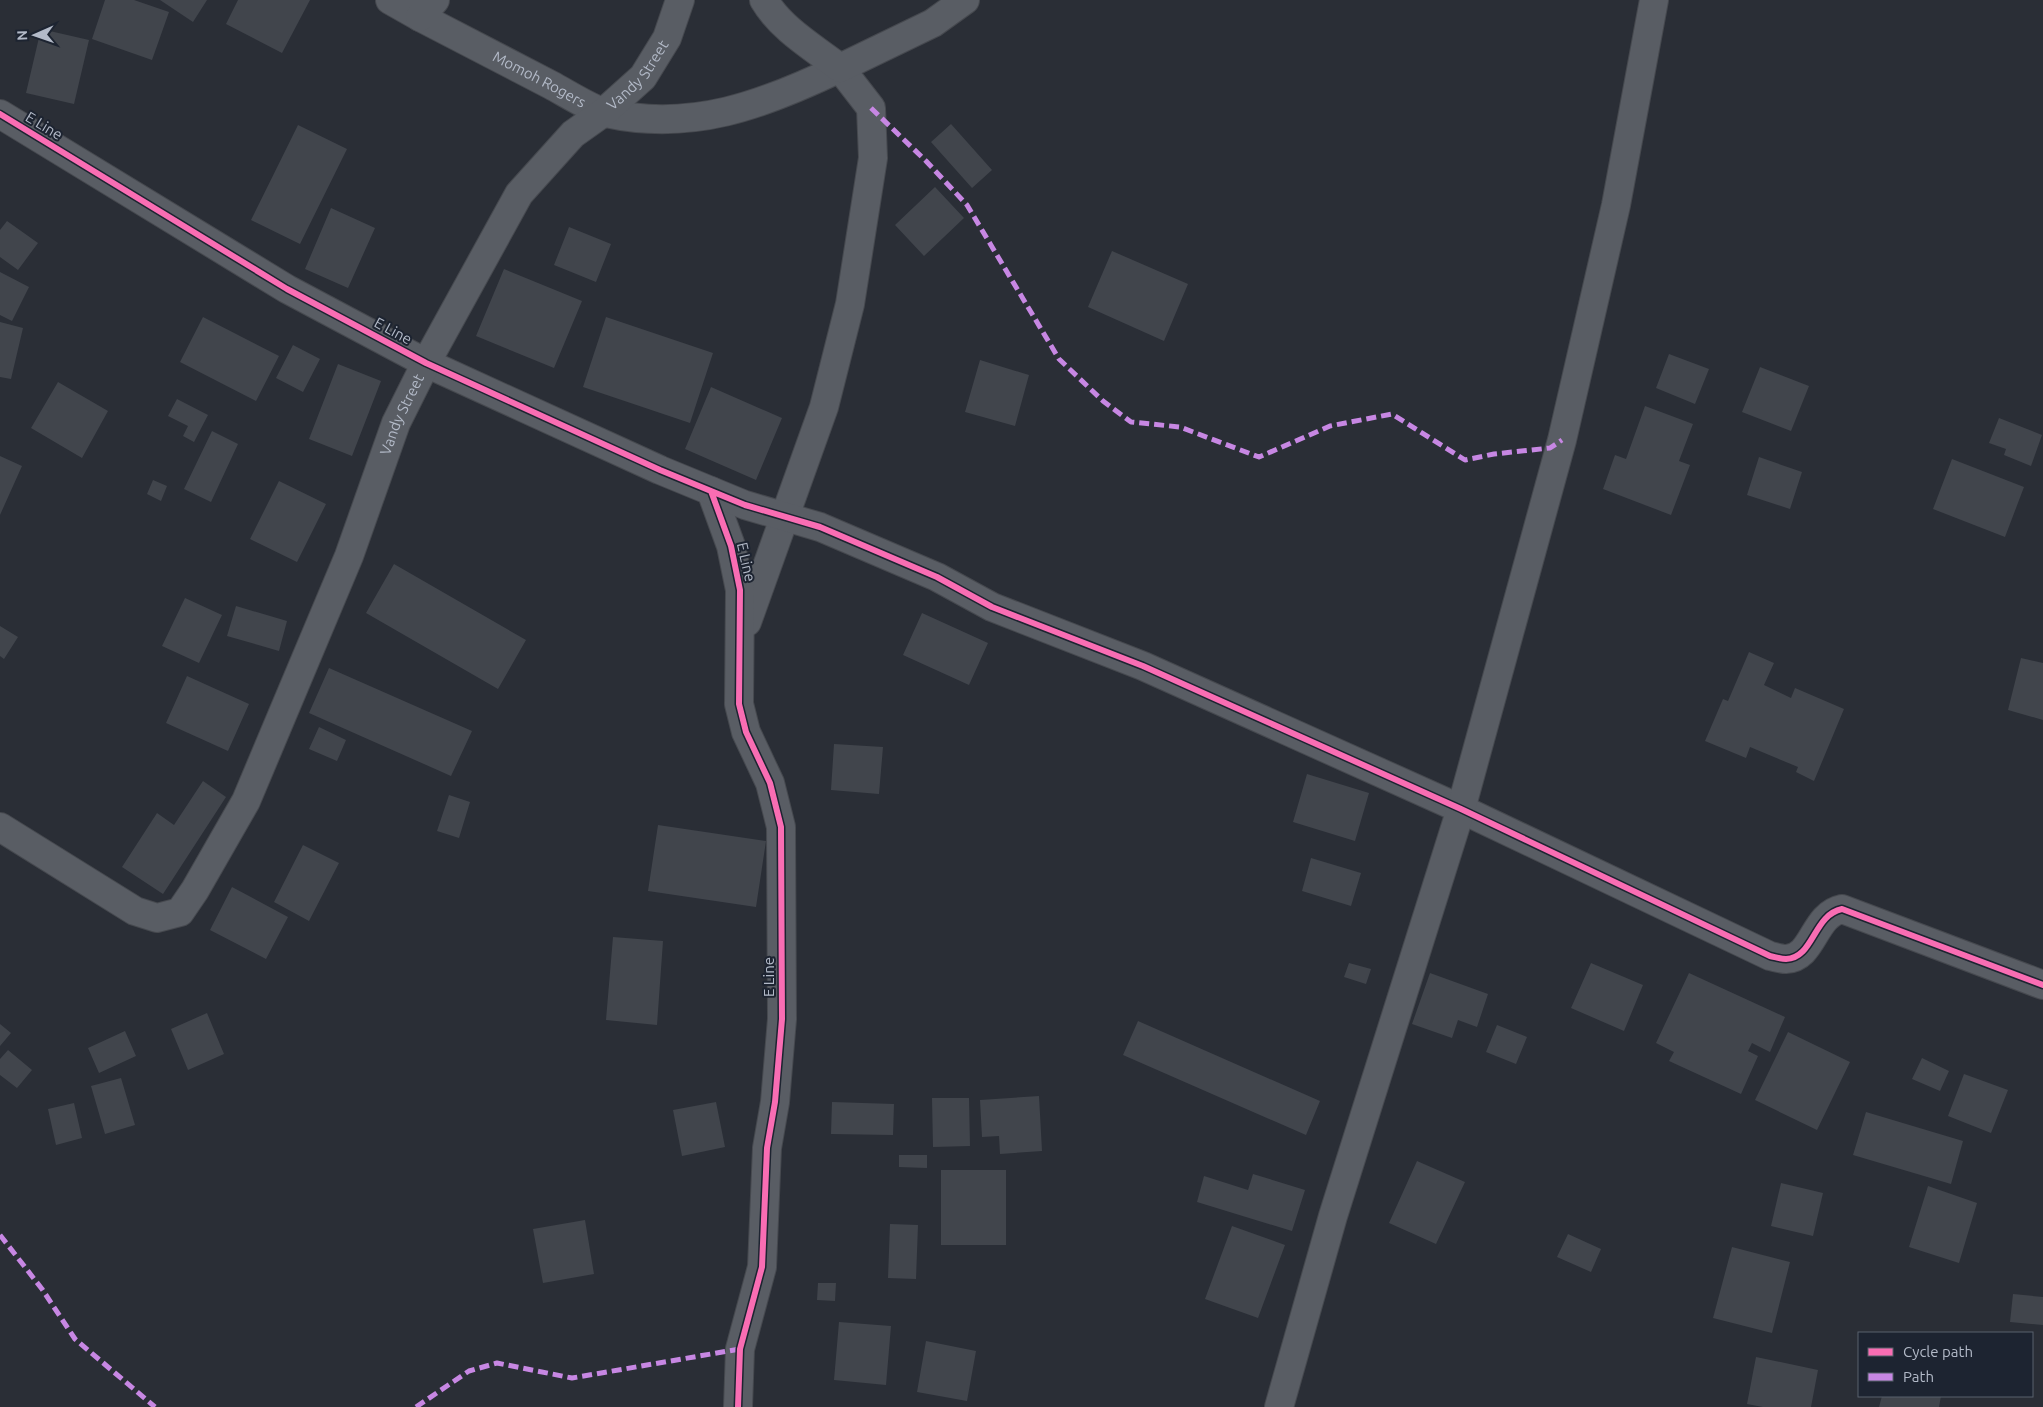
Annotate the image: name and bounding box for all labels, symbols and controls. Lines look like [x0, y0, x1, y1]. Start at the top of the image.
north arrow [10, 10, 60, 60]
text: N [14, 30, 30, 41]
street label: Vandy Street [603, 37, 672, 113]
street label: Momoh Rogers [490, 48, 589, 111]
street label: E Line [23, 108, 66, 143]
street label: E Line [372, 314, 415, 347]
street label: Vandy Street [376, 371, 427, 457]
street label: E Line [734, 540, 759, 583]
street label: E Line [760, 957, 777, 997]
legend [1858, 1332, 2033, 1397]
text: Cycle path [1903, 1343, 1973, 1360]
text: Path [1903, 1368, 1934, 1385]

